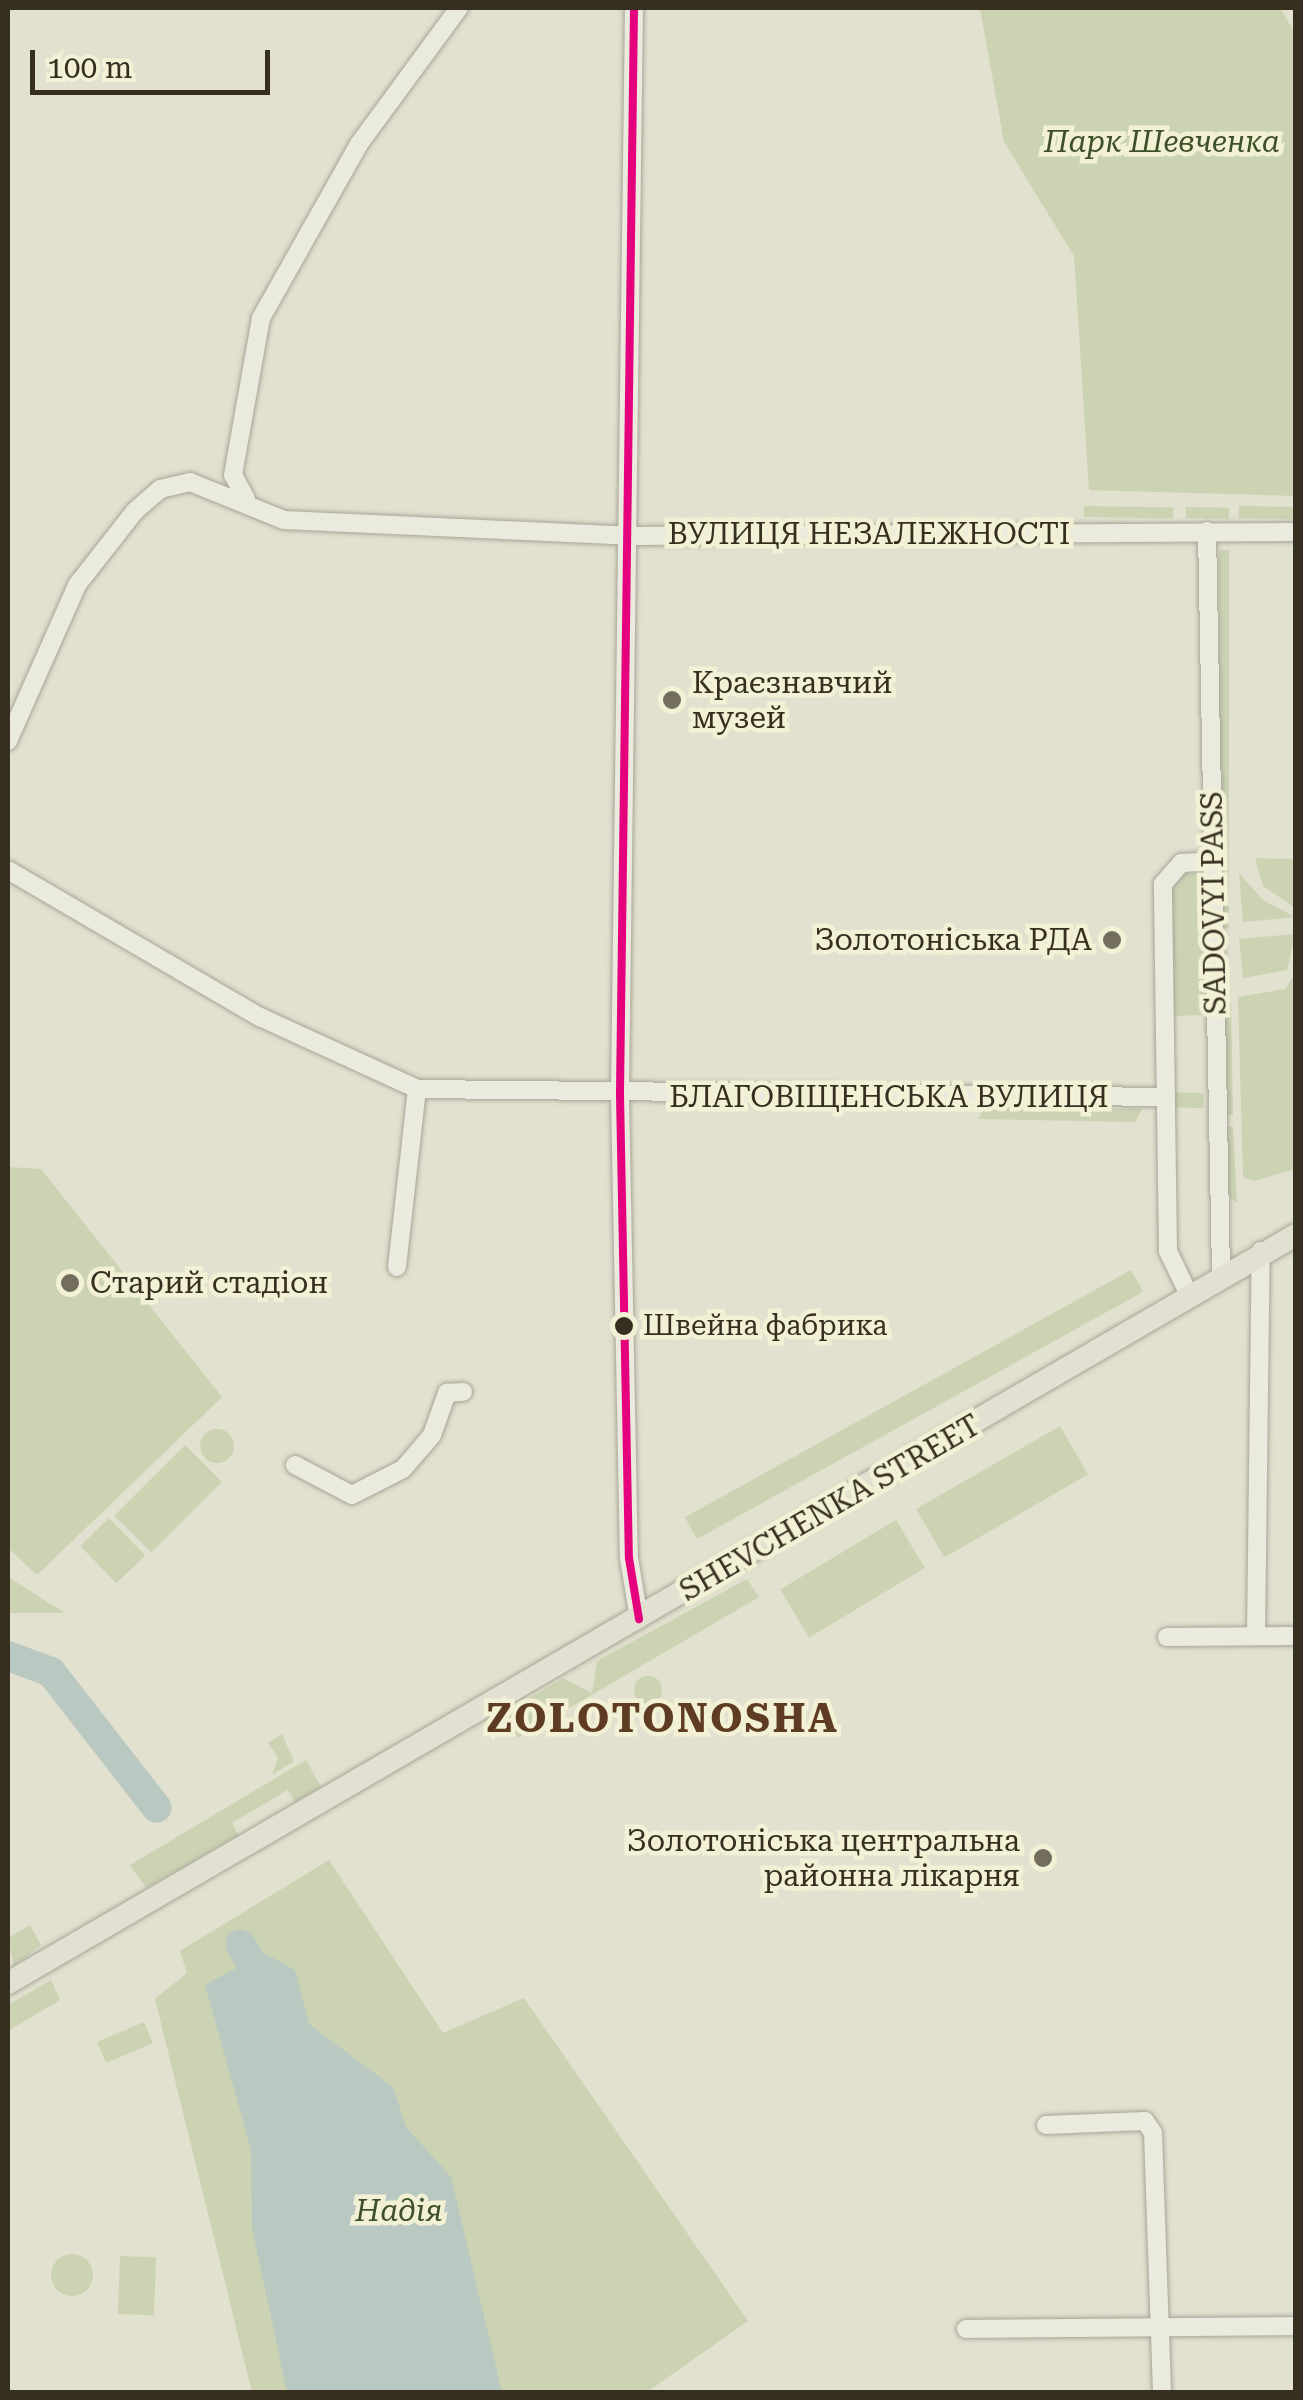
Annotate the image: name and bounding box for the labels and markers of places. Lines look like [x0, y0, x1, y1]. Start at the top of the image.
place label: Краєзнавчий музей [692, 665, 892, 736]
marker: Краєзнавчий музей [661, 689, 683, 711]
place label: Золотоніська РДА [814, 922, 1092, 958]
marker: Золотоніська РДА [1101, 929, 1123, 951]
place label: Старий стадіон [90, 1265, 328, 1301]
marker: Старий стадіон [59, 1272, 81, 1294]
place label: Швейна фабрика [643, 1309, 887, 1343]
marker: Швейна фабрика [614, 1316, 634, 1336]
place label: Золотоніська центральна районна лікарня [627, 1823, 1020, 1894]
marker: Золотоніська центральна районна лікарня [1030, 1845, 1056, 1871]

